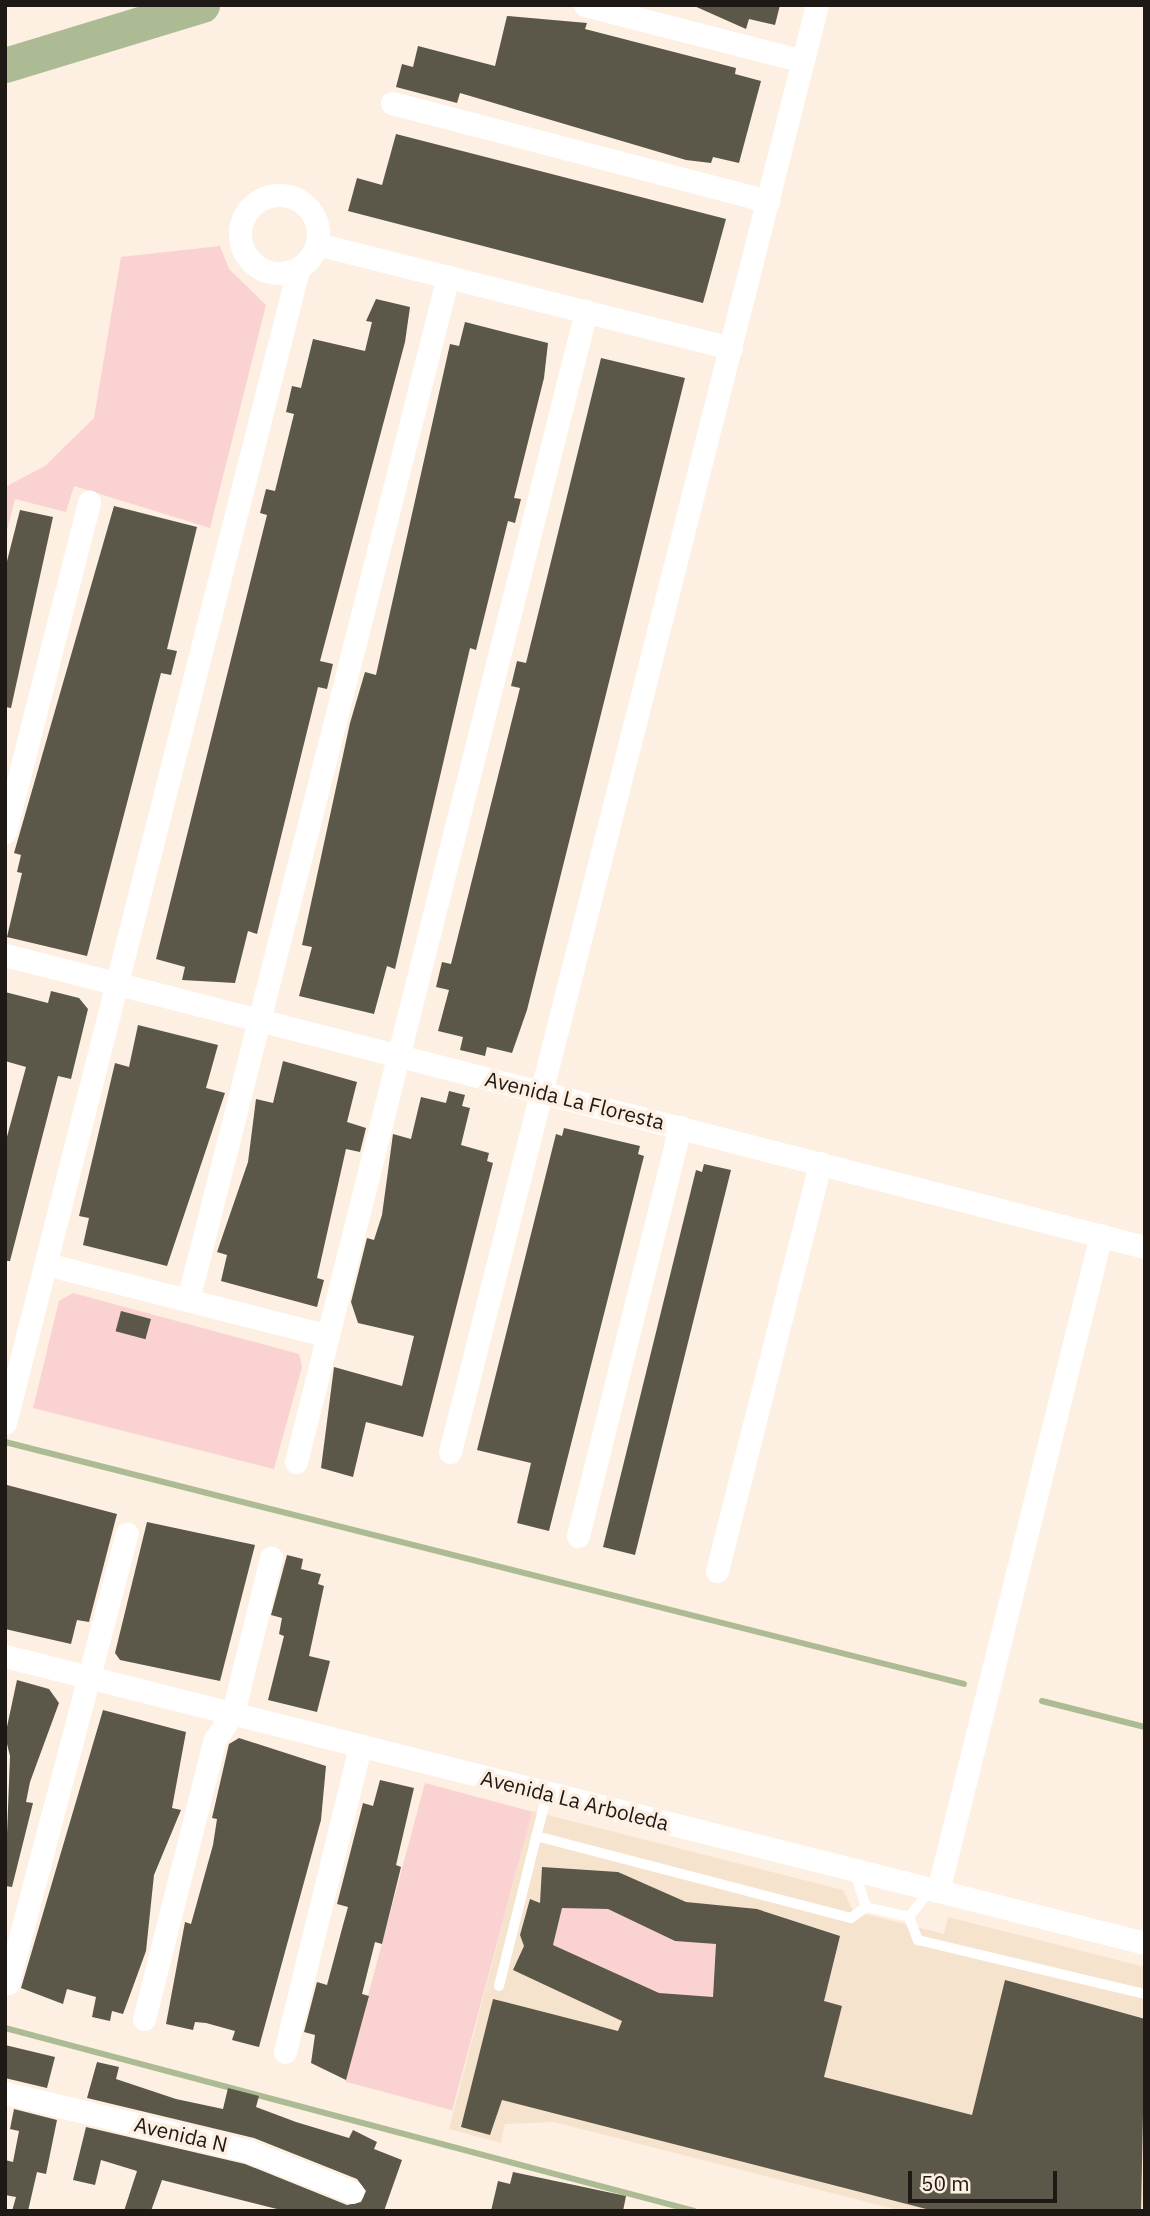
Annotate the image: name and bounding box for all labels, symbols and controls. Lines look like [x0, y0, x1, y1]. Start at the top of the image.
street label: Avenida La Floresta [483, 1066, 667, 1134]
street label: Avenida La Arboleda [478, 1764, 672, 1836]
street label: Avenida N [132, 2111, 230, 2157]
scale bar [912, 2156, 1061, 2200]
text: 50 m [921, 2169, 970, 2197]

